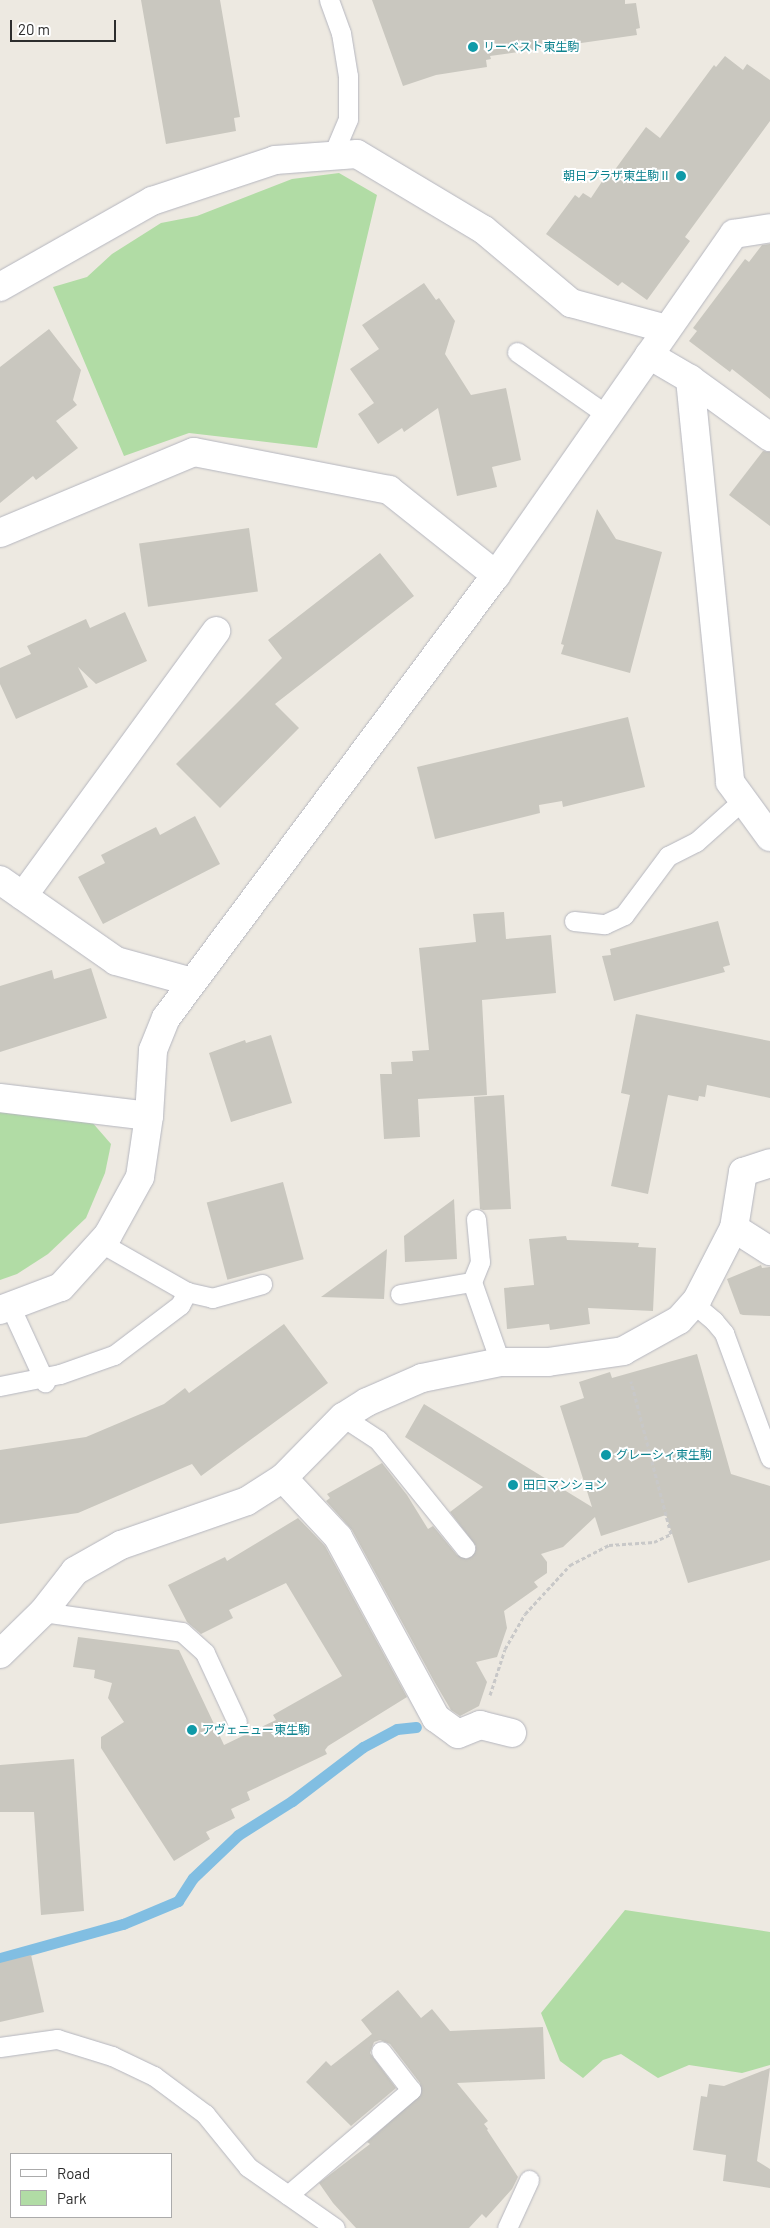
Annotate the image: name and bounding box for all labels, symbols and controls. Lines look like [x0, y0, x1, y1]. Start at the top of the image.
scale bar [12, 10, 119, 42]
text: 20 m [18, 20, 50, 38]
place label: リーベスト東生駒 [483, 40, 579, 54]
marker: リーベスト東生駒 [467, 41, 479, 53]
place label: 朝日プラザ東生駒Ⅱ [563, 169, 671, 183]
marker: 朝日プラザ東生駒Ⅱ [675, 170, 687, 182]
place label: グレーシィ東生駒 [616, 1448, 712, 1462]
marker: グレーシィ東生駒 [600, 1449, 612, 1461]
place label: 田口マンション [523, 1478, 607, 1492]
marker: 田口マンション [507, 1479, 519, 1491]
place label: アヴェニュー東生駒 [202, 1723, 310, 1737]
marker: アヴェニュー東生駒 [186, 1724, 198, 1736]
legend [10, 2153, 172, 2218]
text: Road [57, 2164, 90, 2182]
text: Park [57, 2189, 86, 2207]

